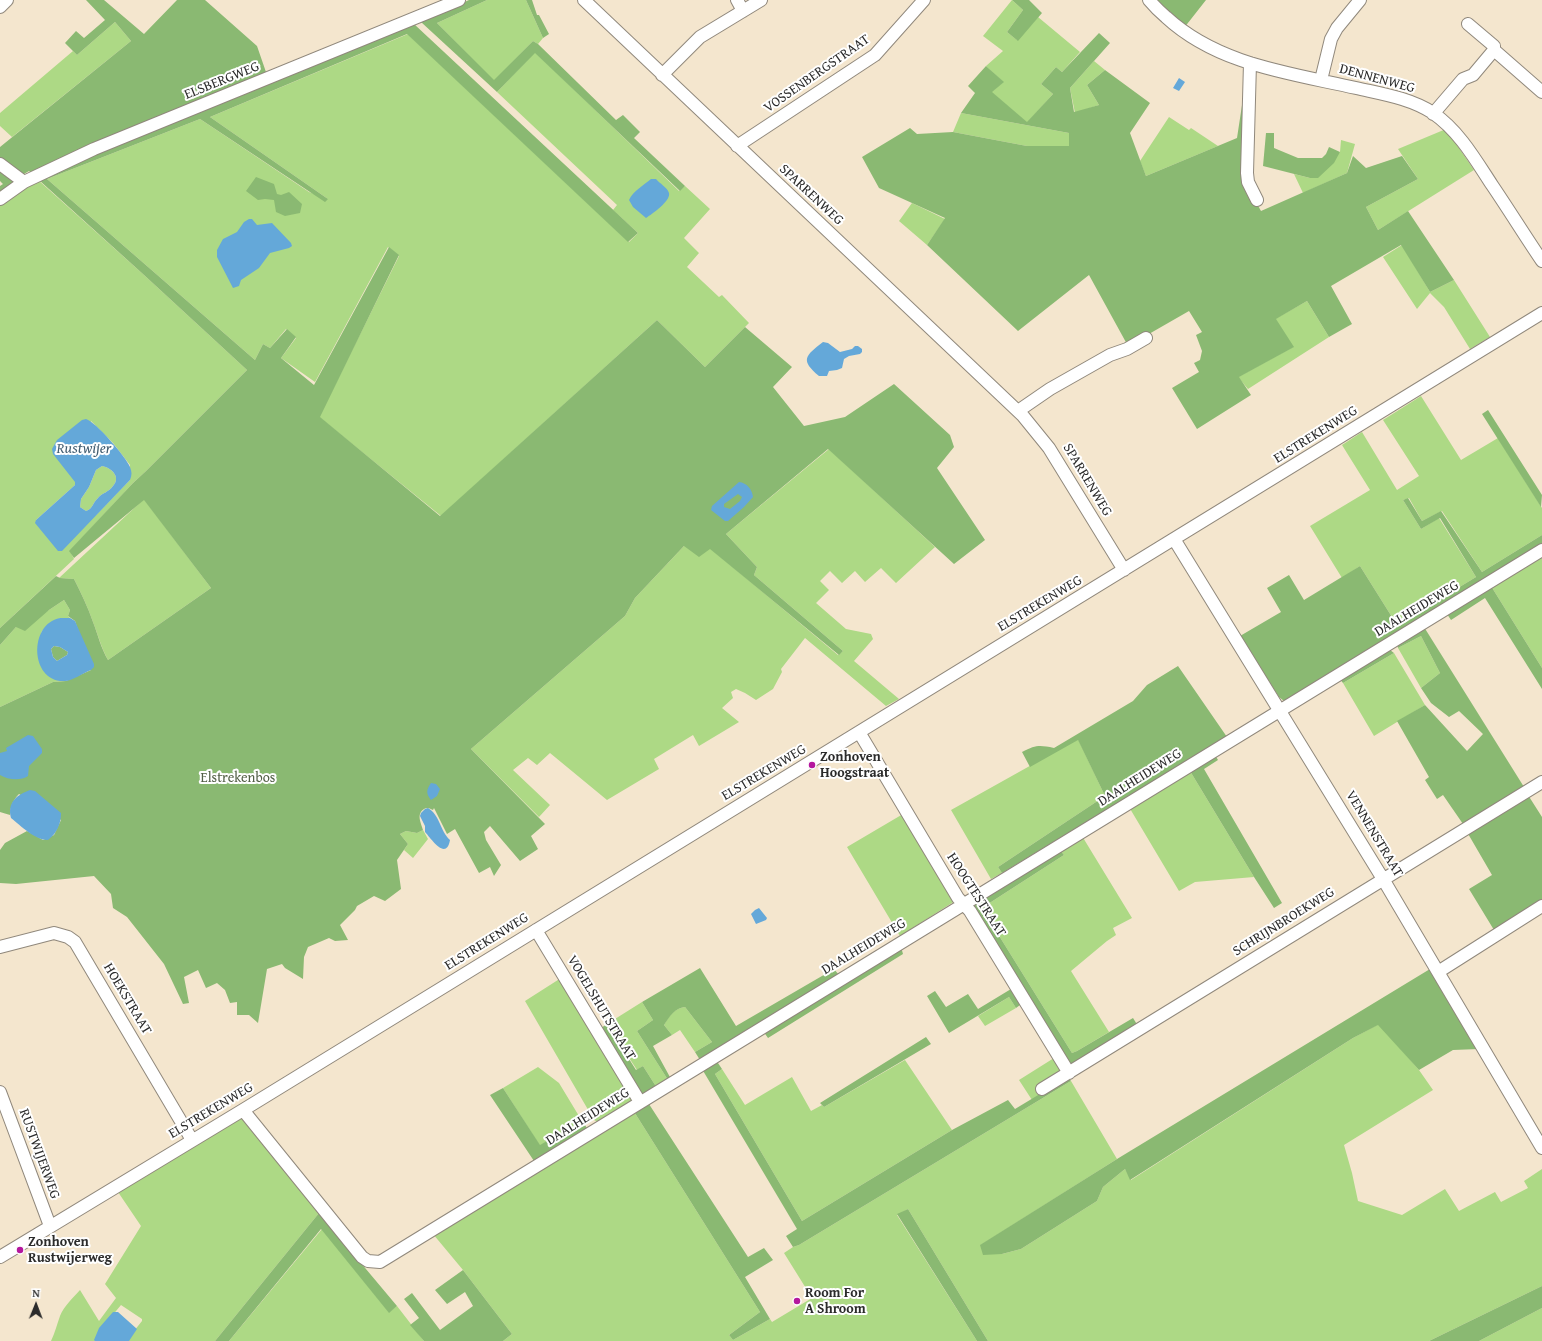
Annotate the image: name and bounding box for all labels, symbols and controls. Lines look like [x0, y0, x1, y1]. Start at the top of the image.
street label: VOSSENBERGSTRAAT [761, 31, 873, 117]
street label: ELSBERGWEG [182, 58, 262, 104]
street label: DENNENWEG [1337, 61, 1417, 97]
street label: SPARRENWEG [775, 161, 847, 229]
street label: ELSTREKENWEG [1271, 403, 1361, 467]
water label: Rustwijer [57, 440, 111, 458]
street label: SPARRENWEG [1059, 441, 1115, 519]
street label: ELSTREKENWEG [995, 572, 1085, 636]
street label: DAALHEIDEWEG [1372, 577, 1462, 641]
street label: ELSTREKENWEG [719, 741, 809, 805]
street label: DAALHEIDEWEG [1095, 746, 1185, 810]
place label: Zonhoven Hoogstraat [820, 749, 889, 782]
marker: Zonhoven Hoogstraat [807, 760, 817, 770]
park label: Elstrekenbos [201, 770, 275, 786]
street label: VENNENSTRAAT [1342, 788, 1406, 880]
street label: HOOGTESTRAAT [943, 850, 1009, 940]
street label: SCHRIJNBROEKWEG [1230, 884, 1338, 960]
street label: ELSTREKENWEG [442, 910, 532, 974]
street label: DAALHEIDEWEG [819, 915, 909, 979]
street label: VOGELSHUTSTRAAT [563, 953, 639, 1063]
street label: HOEKSTRAAT [99, 960, 155, 1038]
street label: ELSTREKENWEG [166, 1079, 256, 1143]
street label: DAALHEIDEWEG [543, 1085, 633, 1149]
street label: RUSTWIJERWEG [15, 1107, 63, 1201]
place label: Zonhoven Rustwijerweg [28, 1234, 112, 1266]
marker: Zonhoven Rustwijerweg [15, 1245, 25, 1255]
north arrow [16, 1285, 56, 1325]
text: N [32, 1285, 40, 1301]
place label: Room For A Shroom [805, 1285, 866, 1318]
marker: Room For A Shroom [792, 1296, 802, 1306]

